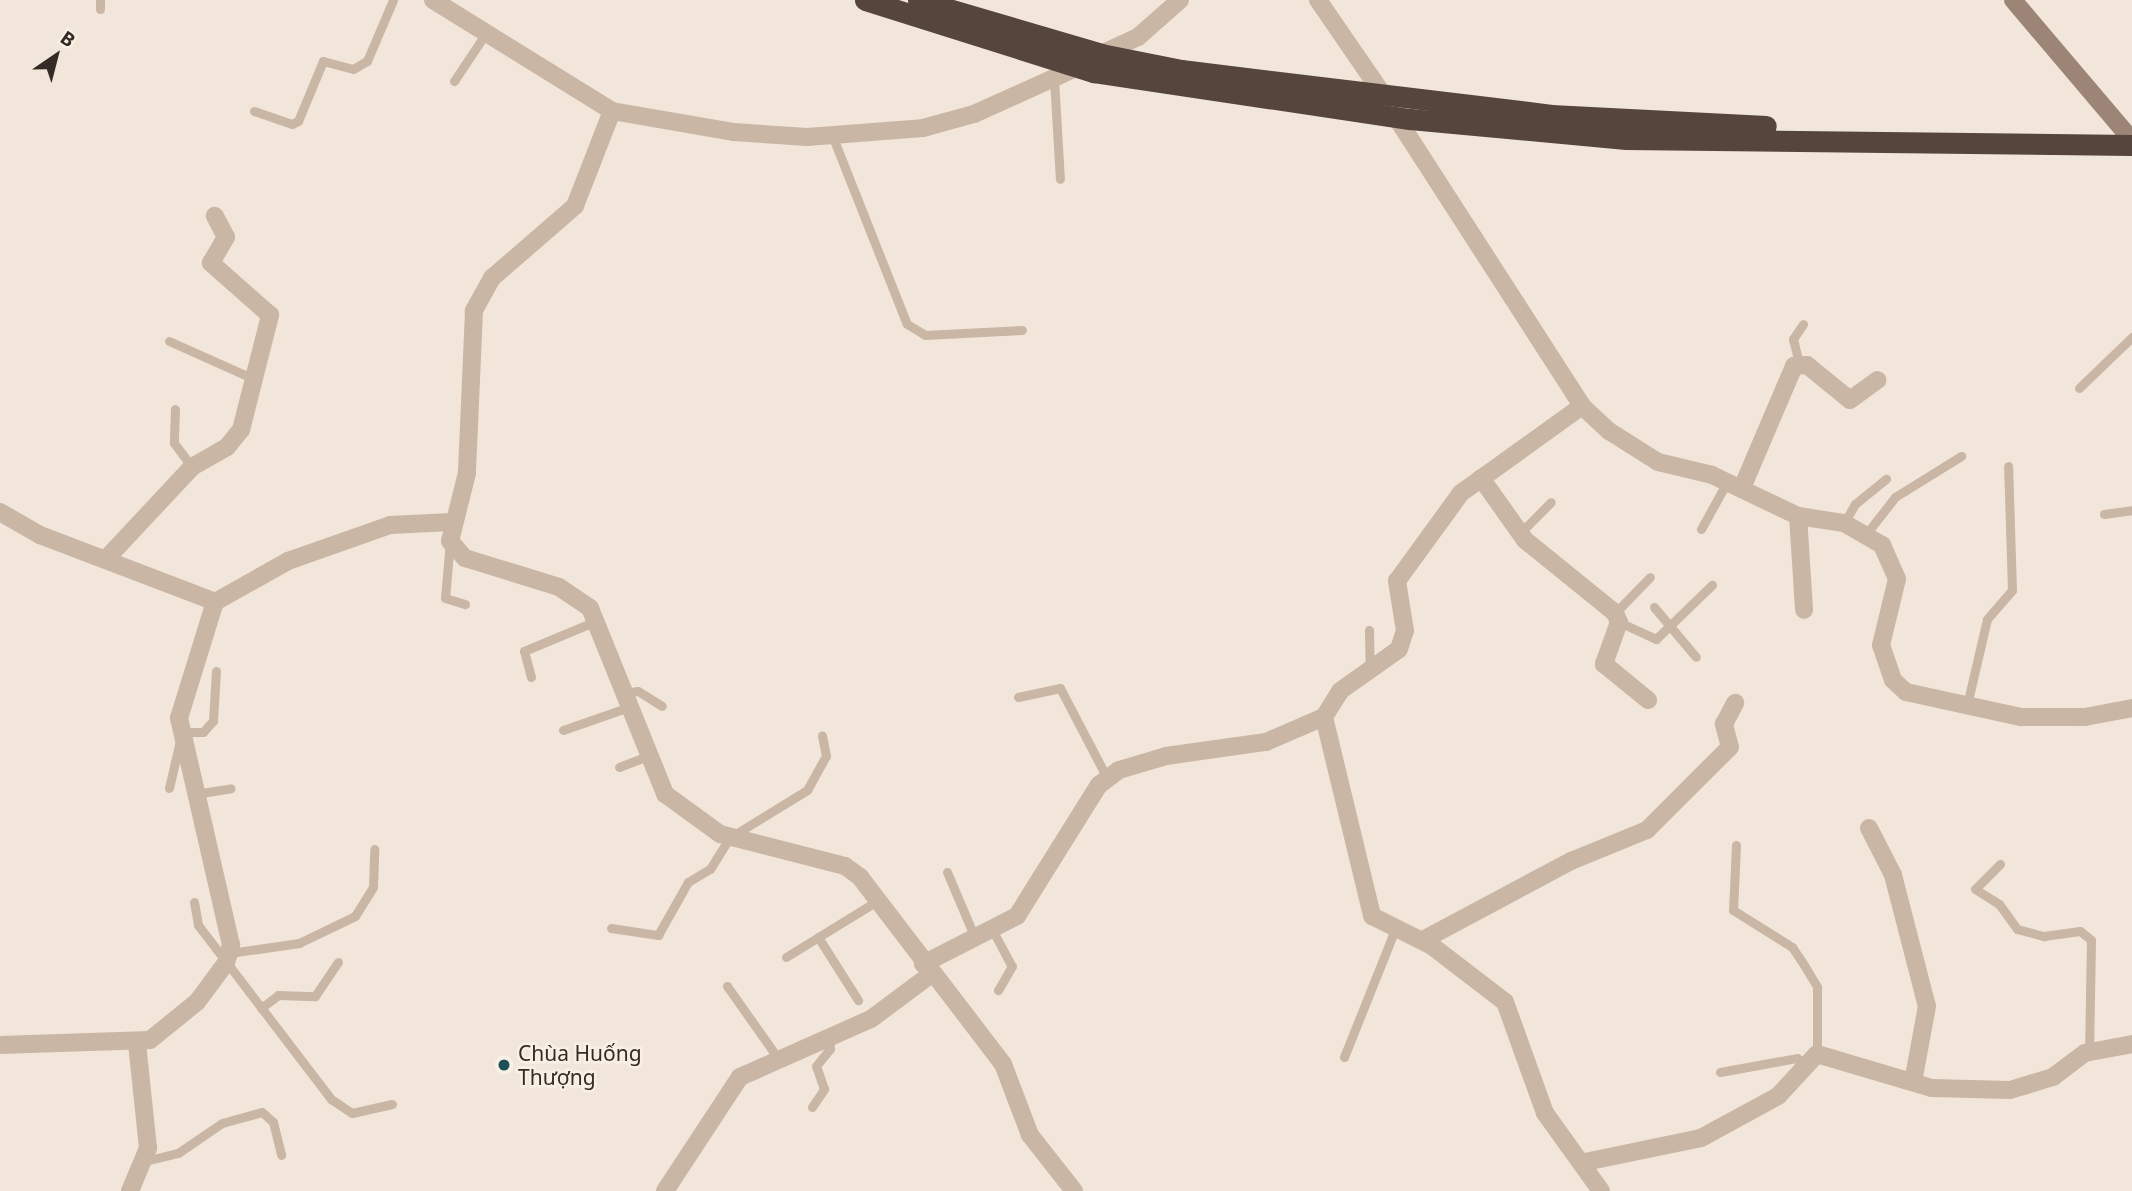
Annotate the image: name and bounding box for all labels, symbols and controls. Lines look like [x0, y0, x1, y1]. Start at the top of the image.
north arrow [21, 21, 91, 91]
text: B [55, 25, 81, 53]
place label: Chùa Huống Thượng [518, 1040, 642, 1090]
marker: Chùa Huống Thượng [496, 1057, 512, 1073]

